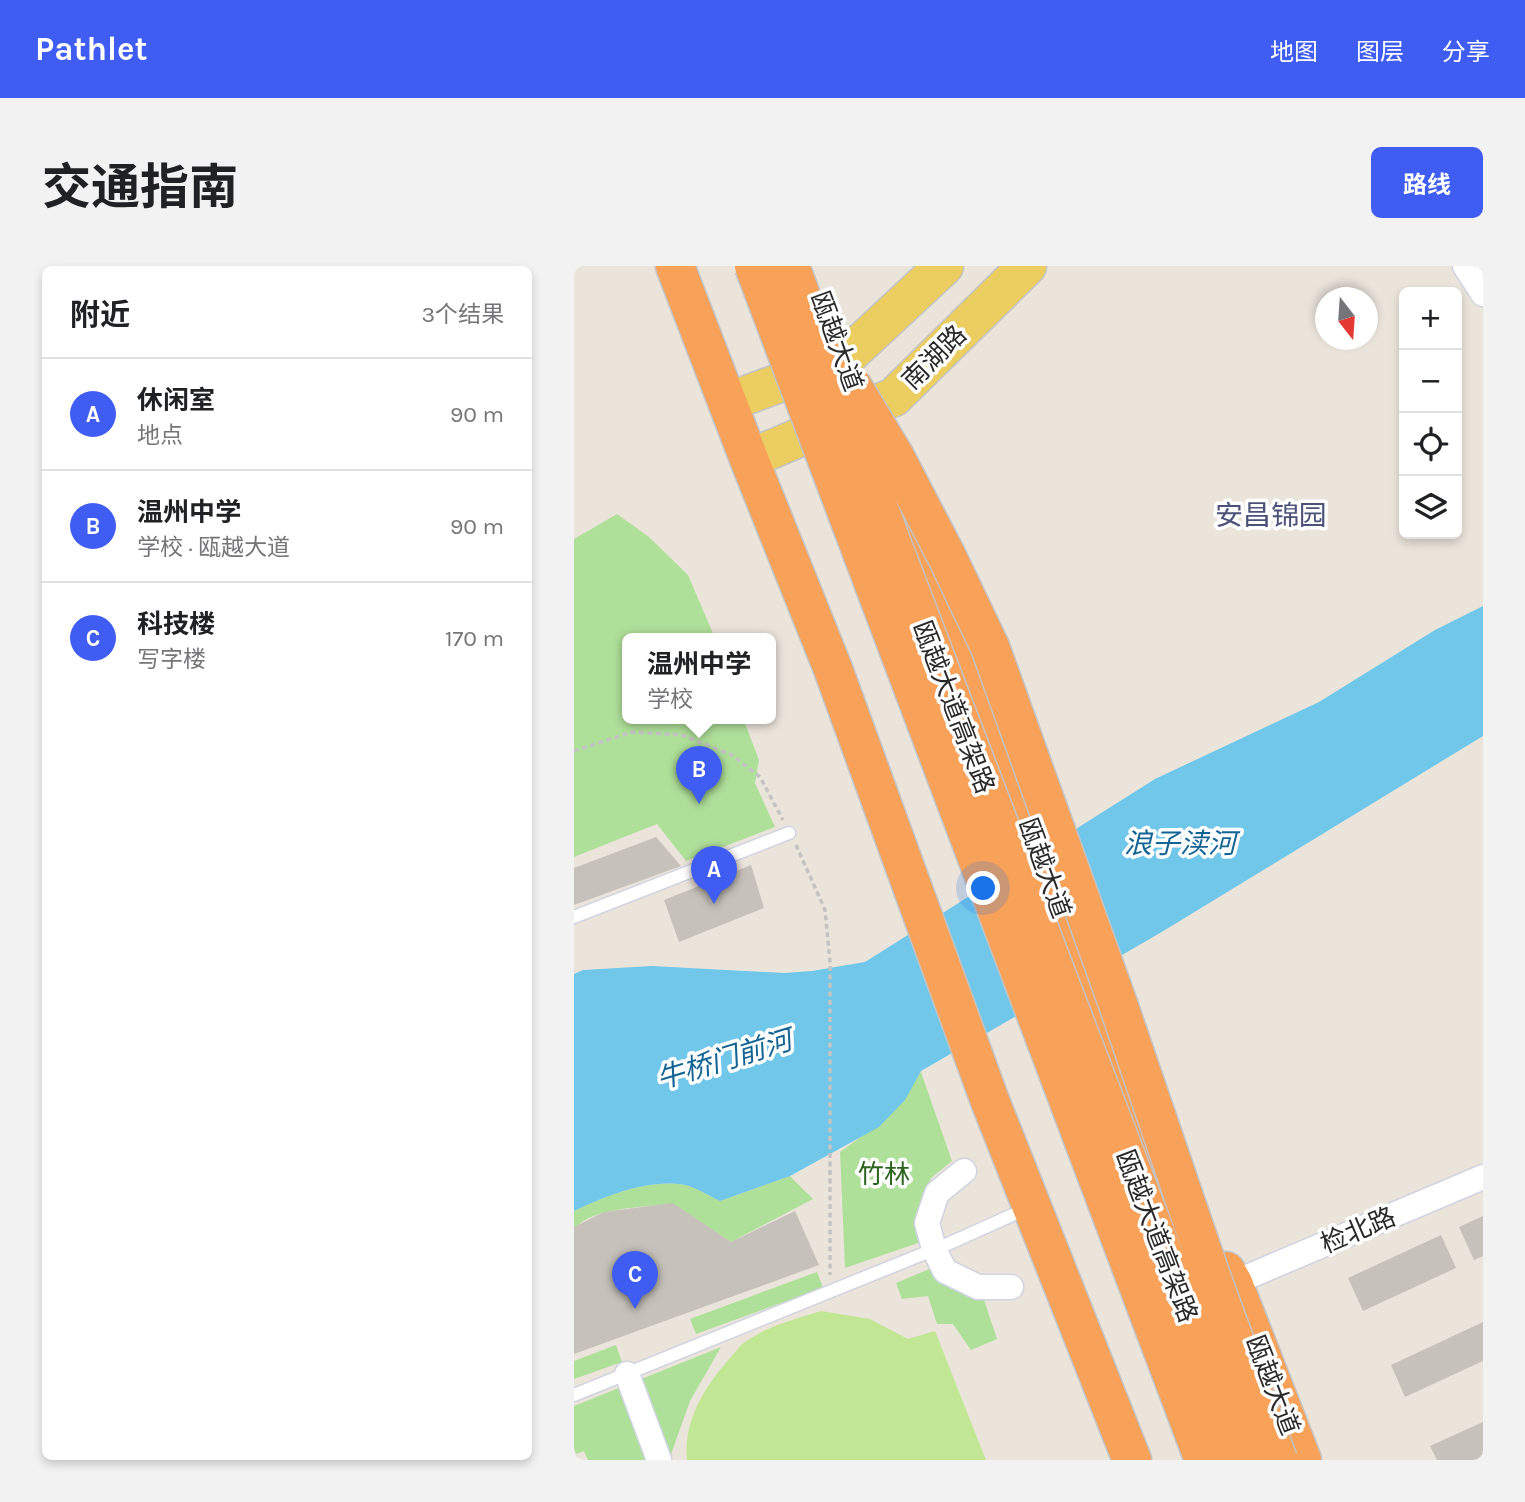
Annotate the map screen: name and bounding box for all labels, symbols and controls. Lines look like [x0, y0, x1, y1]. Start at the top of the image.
text: Pathlet [35, 30, 148, 68]
text: 地图 [1270, 38, 1318, 66]
text: 图层 [1356, 38, 1404, 66]
text: 分享 [1442, 38, 1490, 66]
button: 路线 [1371, 147, 1483, 218]
text: 交通指南 [42, 159, 238, 216]
street label: 瓯越大道 [804, 287, 869, 395]
north arrow [1315, 287, 1378, 350]
map controls [1399, 287, 1462, 539]
button: + [1399, 287, 1462, 350]
text: 附近 [70, 297, 130, 333]
text: 3个结果 [421, 301, 504, 328]
street label: 南湖路 [896, 319, 973, 396]
button: − [1399, 350, 1462, 413]
text: 休闲室 [137, 385, 215, 416]
text: A [86, 401, 100, 428]
text: 90 m [450, 401, 504, 428]
button: locate [1399, 413, 1462, 476]
text: 地点 [137, 422, 183, 449]
button: layers [1399, 476, 1462, 539]
text: 温州中学 [137, 497, 241, 528]
district label: 安昌锦园 [1215, 499, 1327, 532]
text: B [86, 513, 100, 540]
text: 90 m [450, 513, 504, 540]
text: 学校 · 瓯越大道 [137, 534, 290, 561]
text: 科技楼 [137, 609, 215, 640]
street label: 瓯越大道高架路 [906, 617, 1001, 798]
text: C [86, 625, 100, 652]
text: 170 m [445, 625, 504, 652]
popup [622, 633, 776, 724]
text: 写字楼 [137, 646, 206, 673]
text: 温州中学 [647, 649, 751, 680]
text: 学校 [647, 686, 693, 713]
pin: B [676, 746, 722, 804]
street label: 瓯越大道 [1012, 814, 1077, 922]
water label: 浪子渎河 [1124, 827, 1241, 860]
pin: A [691, 846, 737, 904]
your location [966, 871, 1000, 905]
water label: 牛桥门前河 [652, 1022, 801, 1096]
street label: 瓯越大道高架路 [1109, 1146, 1204, 1327]
park label: 竹林 [858, 1159, 910, 1190]
street label: 检北路 [1316, 1201, 1400, 1260]
pin: C [612, 1251, 658, 1309]
street label: 瓯越大道 [1239, 1331, 1306, 1439]

